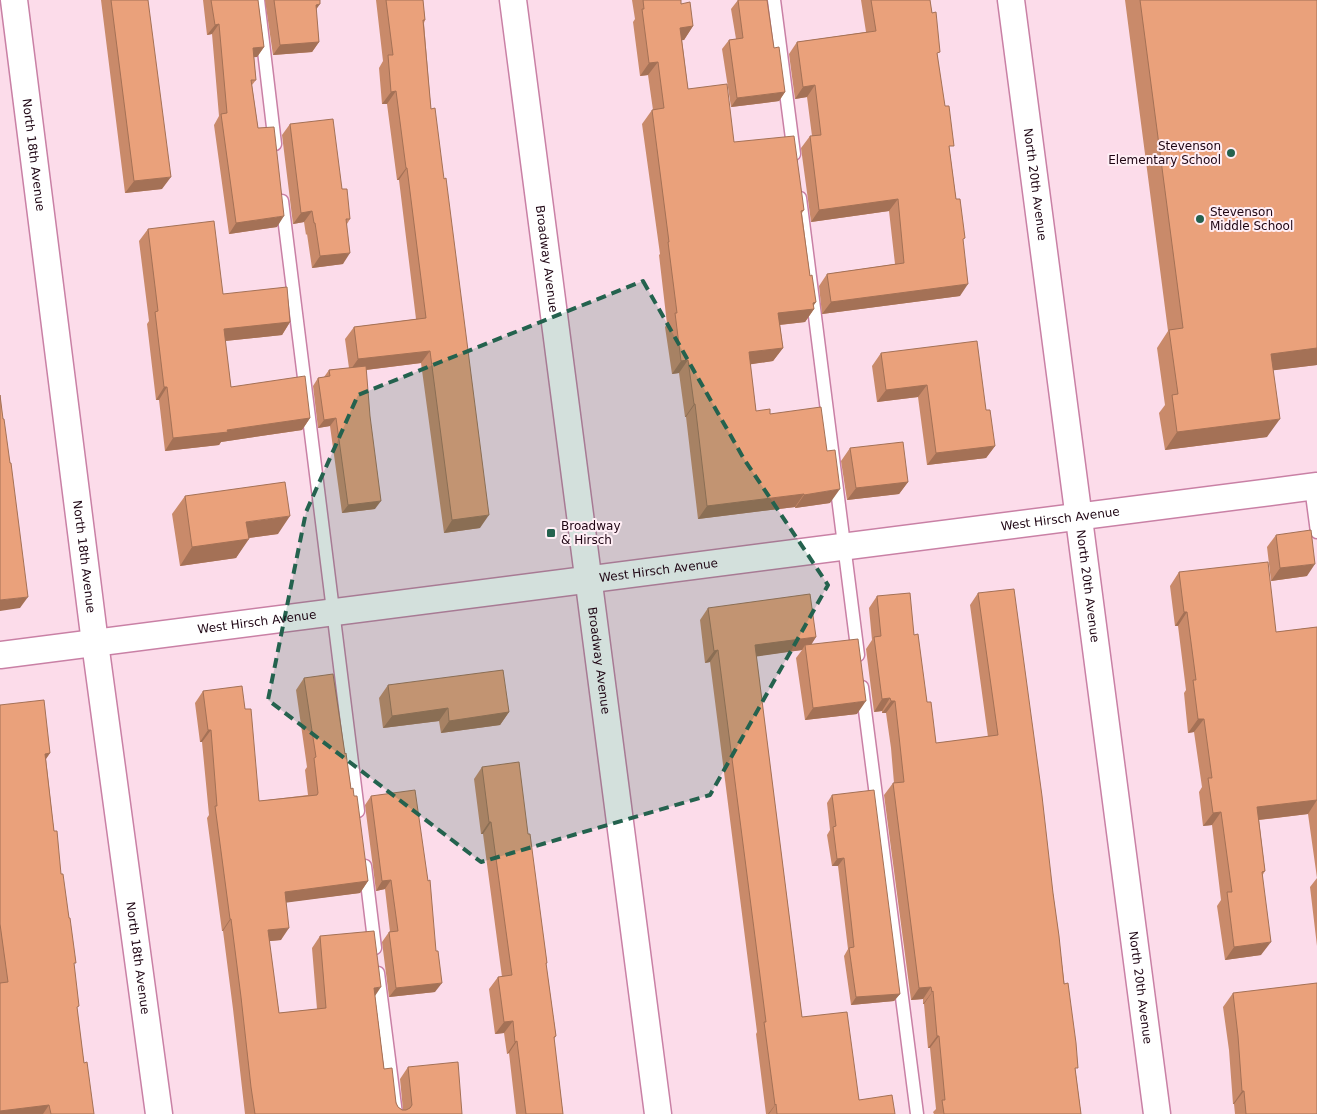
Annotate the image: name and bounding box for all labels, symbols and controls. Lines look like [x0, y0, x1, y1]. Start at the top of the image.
street label: North 18th Avenue [19, 98, 48, 212]
street label: North 20th Avenue [1021, 127, 1049, 242]
place label: Stevenson Elementary School [1108, 139, 1221, 167]
marker: Stevenson Elementary School [1225, 147, 1237, 159]
street label: Broadway Avenue [533, 204, 561, 313]
place label: Stevenson Middle School [1210, 205, 1293, 233]
marker: Stevenson Middle School [1194, 213, 1206, 225]
street label: North 18th Avenue [70, 499, 98, 614]
street label: West Hirsch Avenue [1000, 504, 1121, 533]
place label: Broadway & Hirsch [561, 519, 620, 547]
marker: Broadway & Hirsch [545, 527, 557, 539]
street label: North 20th Avenue [1073, 529, 1102, 643]
street label: West Hirsch Avenue [598, 556, 719, 585]
street label: Broadway Avenue [585, 606, 613, 715]
street label: West Hirsch Avenue [197, 607, 317, 637]
street label: North 18th Avenue [123, 901, 152, 1015]
street label: North 20th Avenue [1126, 930, 1155, 1045]

